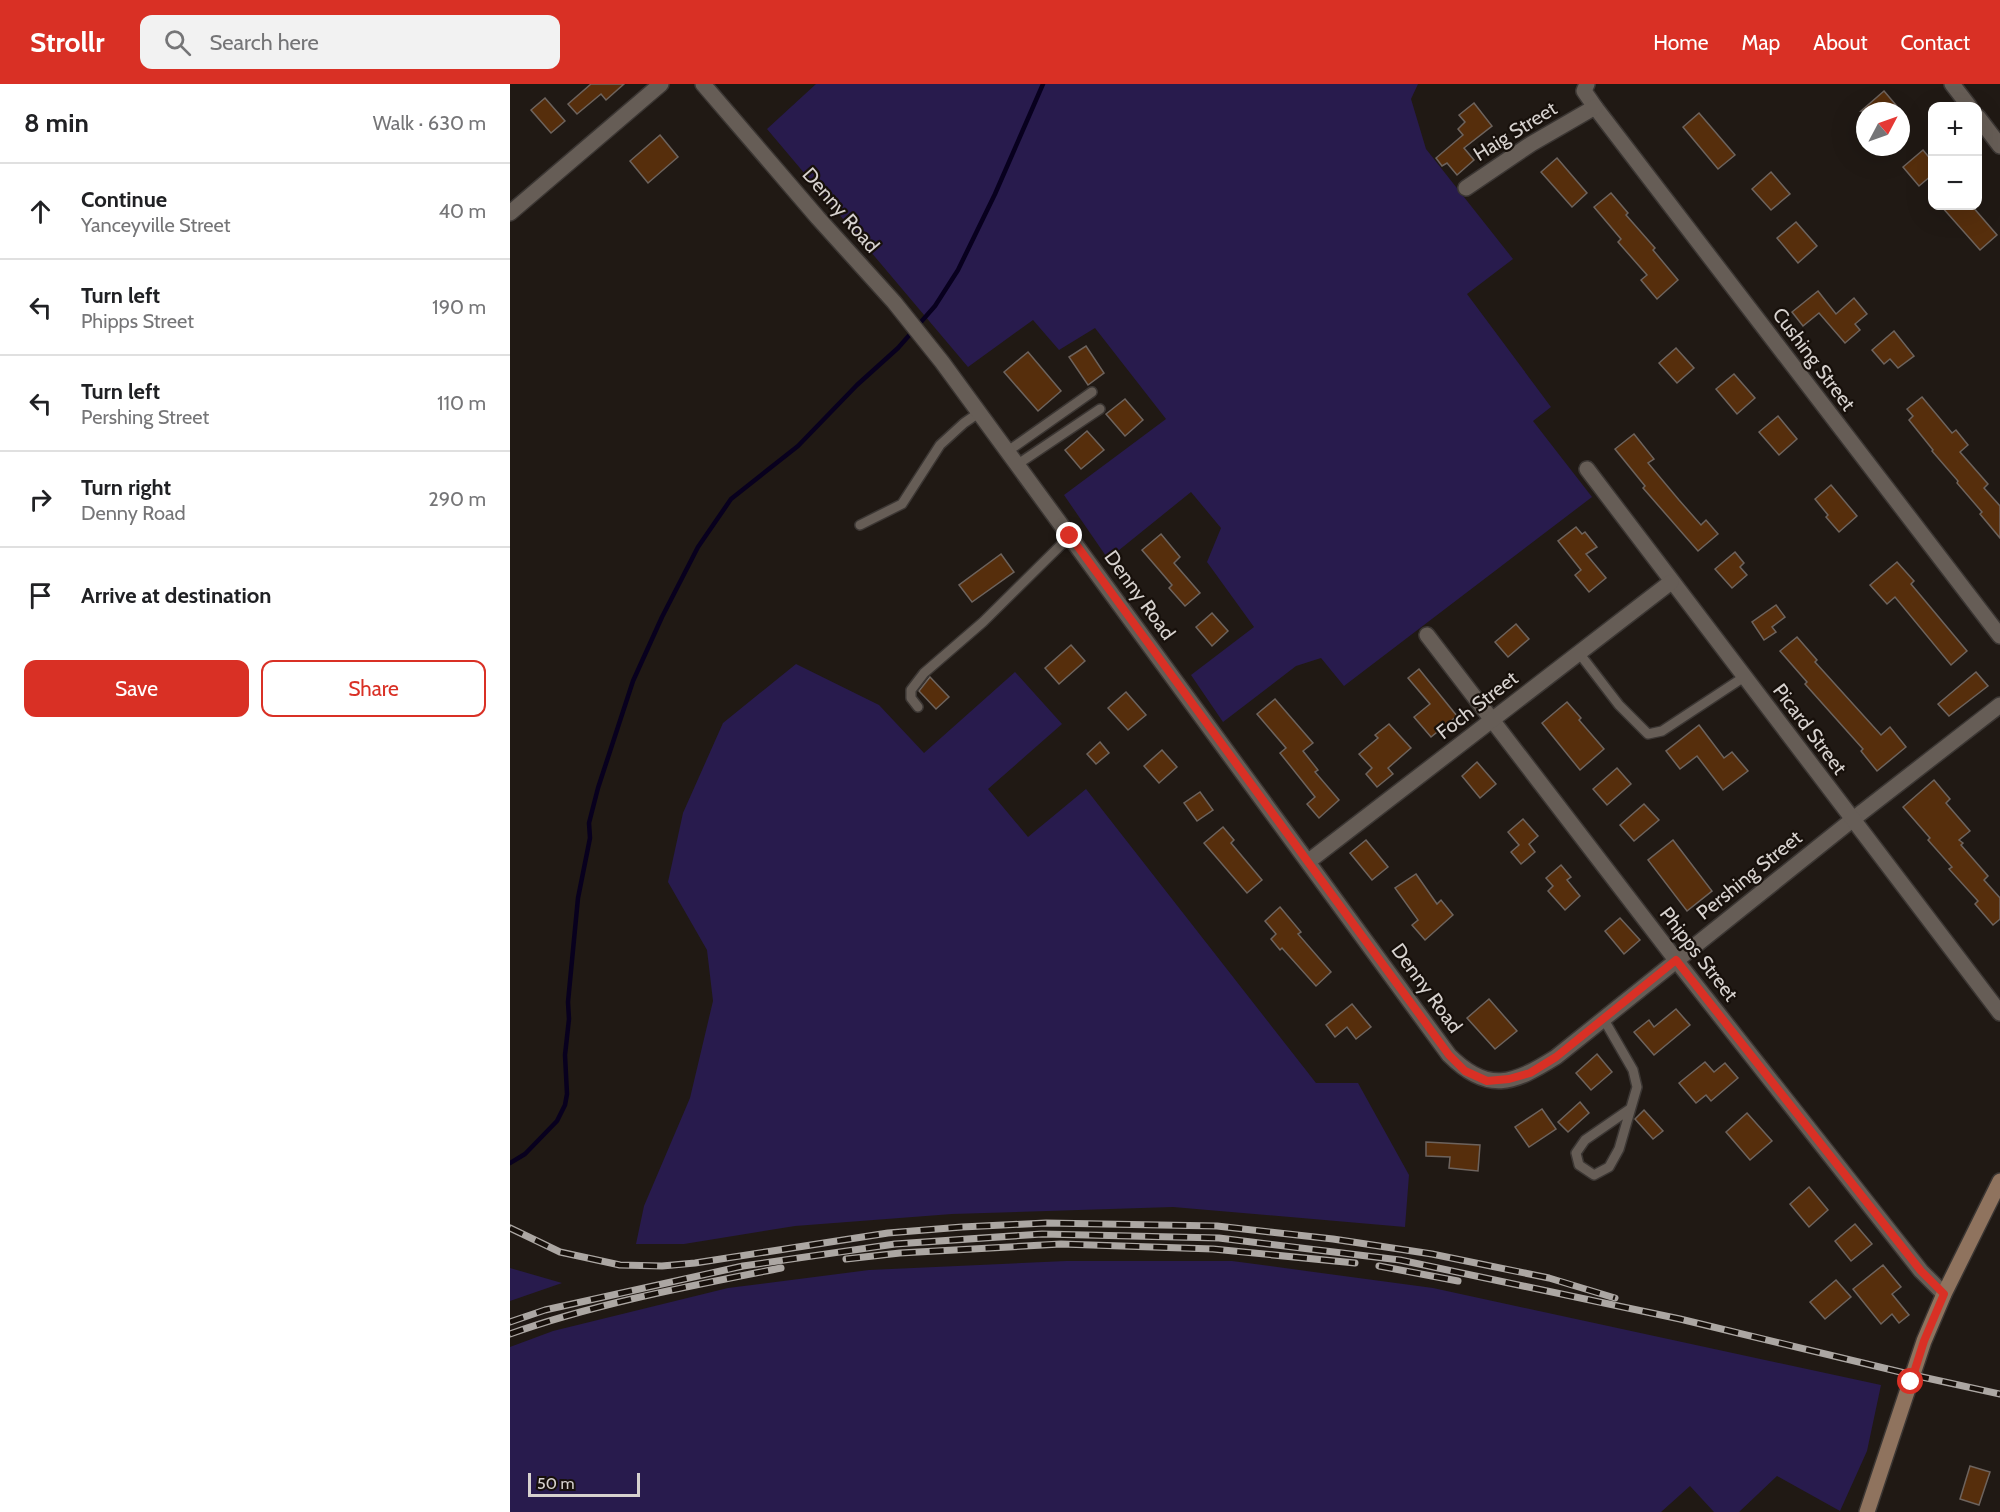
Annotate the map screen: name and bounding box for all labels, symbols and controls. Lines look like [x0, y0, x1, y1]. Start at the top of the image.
search box [140, 15, 560, 69]
text: Strollr [30, 25, 104, 59]
icon: search [161, 26, 194, 59]
text: Search here [209, 29, 319, 56]
text: Home [1653, 30, 1709, 55]
text: Map [1742, 30, 1780, 55]
text: About [1813, 30, 1867, 55]
text: Contact [1900, 30, 1970, 55]
street label: Haig Street [1469, 96, 1561, 166]
north arrow [1856, 102, 1910, 156]
map controls [1928, 102, 1982, 210]
button: + [1928, 102, 1982, 156]
text: 8 min [24, 107, 89, 139]
text: Walk · 630 m [373, 111, 486, 135]
button: − [1928, 156, 1982, 210]
street label: Denny Road [798, 163, 884, 257]
text: Continue [81, 186, 167, 213]
icon: ahead [24, 195, 57, 228]
text: 40 m [438, 199, 486, 223]
text: Yanceyville Street [81, 213, 231, 237]
text: Turn left [81, 282, 160, 309]
icon: left [24, 291, 57, 324]
text: 190 m [432, 295, 486, 319]
street label: Cushing Street [1767, 303, 1861, 416]
text: Phipps Street [81, 309, 194, 333]
text: Turn left [81, 378, 160, 405]
icon: left [24, 387, 57, 420]
text: 110 m [437, 391, 486, 415]
text: Pershing Street [81, 405, 209, 429]
text: Turn right [81, 474, 171, 501]
icon: right [24, 483, 57, 516]
text: 290 m [428, 487, 486, 511]
text: Denny Road [81, 501, 186, 525]
route end [1056, 522, 1082, 548]
street label: Denny Road [1100, 546, 1180, 644]
icon: arrive [24, 579, 57, 612]
text: Arrive at destination [81, 582, 271, 609]
button: Save [24, 660, 249, 717]
button: Share [261, 660, 486, 717]
street label: Foch Street [1432, 666, 1523, 744]
street label: Picard Street [1768, 679, 1852, 779]
street label: Pershing Street [1692, 825, 1807, 925]
street label: Phipps Street [1655, 902, 1743, 1006]
street label: Denny Road [1387, 939, 1467, 1037]
route start [1897, 1368, 1923, 1394]
scale bar [528, 1470, 640, 1498]
text: 50 m [537, 1474, 574, 1493]

